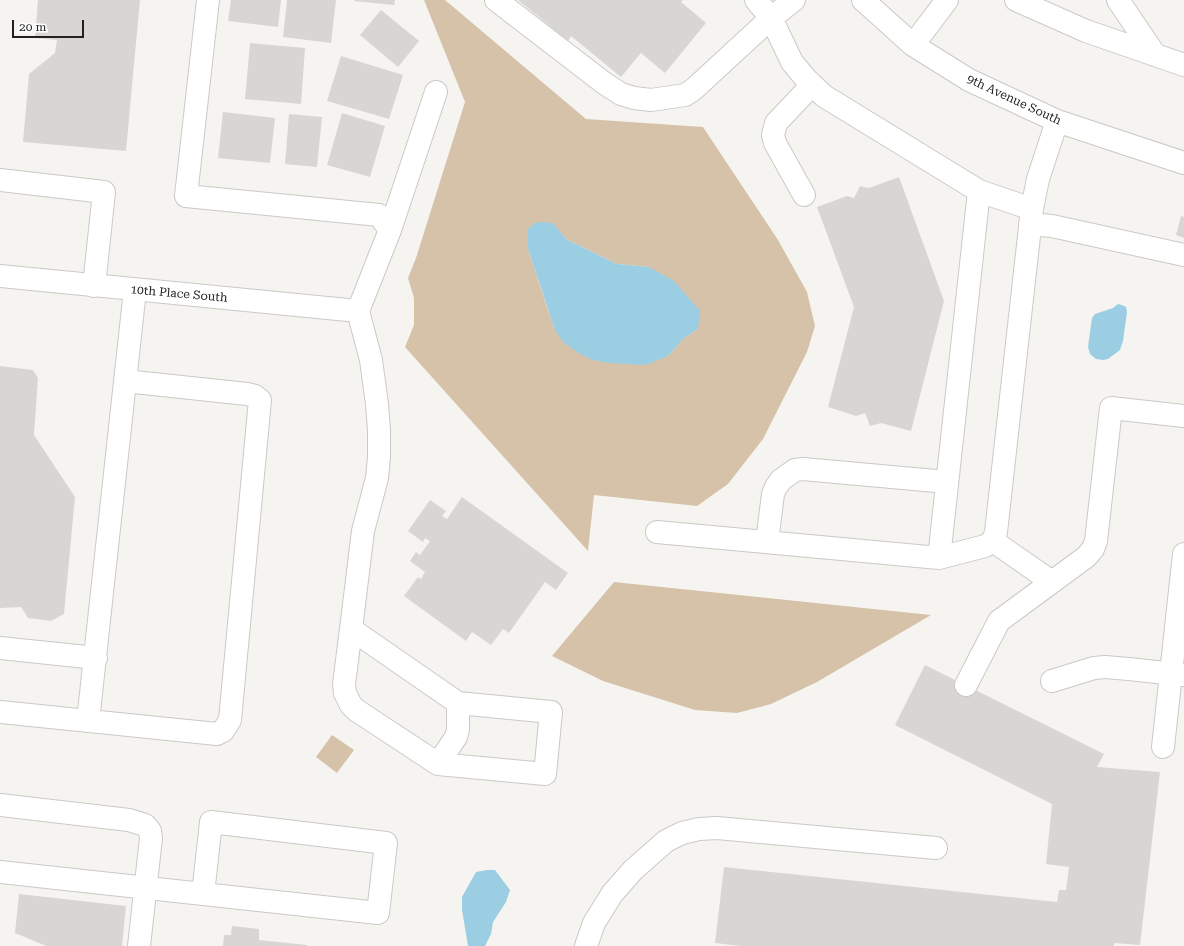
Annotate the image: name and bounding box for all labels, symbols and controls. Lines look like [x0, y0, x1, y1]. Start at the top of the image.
scale bar [14, 12, 86, 38]
text: 20 m [19, 20, 46, 34]
street label: 9th Avenue South [964, 72, 1064, 128]
street label: 10th Place South [130, 283, 228, 305]

